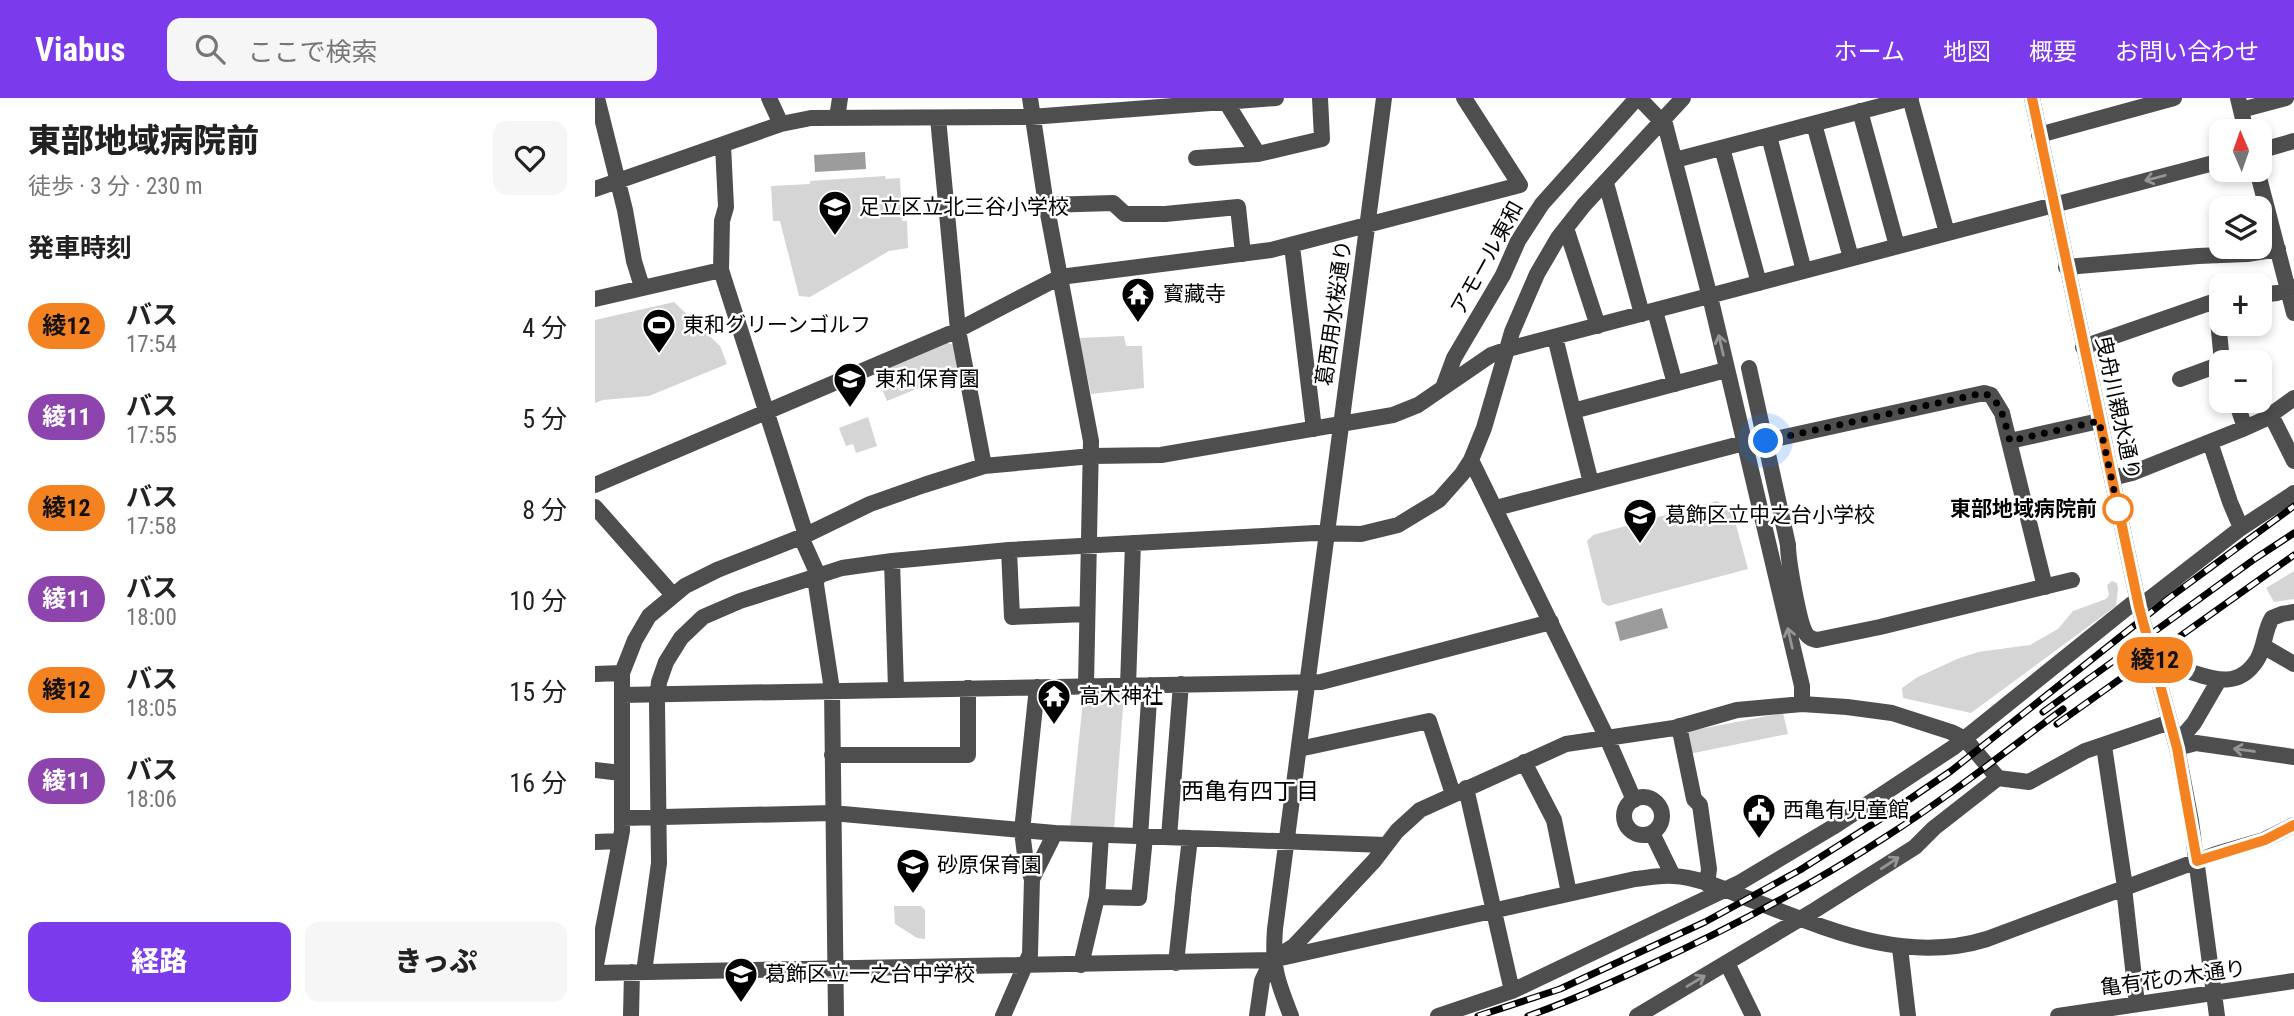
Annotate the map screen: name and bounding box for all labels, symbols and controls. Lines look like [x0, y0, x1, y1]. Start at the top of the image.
search box [167, 18, 657, 81]
text: Viabus [35, 30, 125, 69]
icon: search [191, 30, 229, 68]
text: ここで検索 [247, 37, 378, 67]
text: ホーム [1834, 38, 1905, 66]
text: 地図 [1943, 38, 1991, 66]
text: 概要 [2029, 38, 2077, 66]
text: お問い合わせ [2115, 38, 2259, 66]
north arrow [2209, 119, 2271, 182]
map controls [2209, 119, 2272, 413]
text: 東部地域病院前 [28, 121, 259, 160]
button: heart [493, 121, 567, 195]
one-way arrow [2144, 172, 2167, 185]
text: 徒歩 · 3 分 · 230 m [28, 173, 203, 200]
school or university icon: 足立区立北三谷小学校 [816, 188, 854, 237]
place label: 足立区立北三谷小学校 [859, 195, 1069, 219]
button: layers [2209, 196, 2272, 259]
street label: アモール東和 [1446, 197, 1528, 319]
text: 発車時刻 [28, 233, 132, 263]
street label: 葛西用水桜通り [1312, 239, 1356, 387]
button: + [2209, 273, 2272, 336]
temple icon: 寳藏寺 [1119, 275, 1157, 324]
place label: 寳藏寺 [1163, 282, 1226, 306]
text: バス [126, 300, 178, 330]
sports icon: 東和グリーンゴルフ [640, 306, 678, 355]
text: 綾12 [42, 312, 91, 340]
text: 4 分 [522, 313, 567, 343]
place label: 東和グリーンゴルフ [683, 313, 871, 337]
text: 17:54 [126, 331, 177, 358]
one-way arrow [1713, 334, 1727, 357]
street label: 曳舟川親水通り [2091, 334, 2145, 482]
button: − [2209, 350, 2272, 413]
school or university icon: 東和保育園 [831, 360, 869, 409]
place label: 東和保育園 [875, 367, 980, 391]
text: バス [126, 391, 178, 421]
text: 綾11 [42, 403, 91, 431]
text: 5 分 [522, 404, 567, 434]
text: 17:55 [126, 422, 177, 449]
your location [1748, 423, 1783, 458]
text: バス [126, 482, 178, 512]
text: 綾12 [42, 494, 91, 522]
marker: 東部地域病院前 [2103, 494, 2133, 524]
text: 8 分 [522, 495, 567, 525]
school or university icon: 葛飾区立中之台小学校 [1621, 496, 1659, 545]
place label: 東部地域病院前 [1950, 497, 2097, 521]
place label: 葛飾区立中之台小学校 [1665, 503, 1875, 527]
text: 17:58 [126, 513, 177, 540]
text: バス [126, 573, 178, 603]
text: 綾11 [42, 585, 91, 613]
text: 10 分 [509, 586, 567, 616]
text: 18:00 [126, 604, 177, 631]
one-way arrow [1783, 627, 1796, 649]
line badge: 綾12 [2115, 637, 2195, 683]
text: 綾12 [2131, 646, 2179, 674]
text: バス [126, 664, 178, 694]
text: 綾12 [42, 676, 91, 704]
text: 15 分 [509, 677, 567, 707]
temple icon: 高木神社 [1035, 677, 1073, 726]
place label: 高木神社 [1079, 684, 1163, 708]
text: 18:05 [126, 695, 177, 722]
one-way arrow [2233, 743, 2256, 756]
text: バス [126, 755, 178, 785]
text: 綾11 [42, 767, 91, 795]
text: 16 分 [509, 768, 567, 798]
district label: 西亀有四丁目 [1181, 778, 1319, 805]
text: 18:06 [126, 786, 177, 813]
public building icon: 西亀有児童館 [1740, 791, 1778, 840]
place label: 西亀有児童館 [1783, 798, 1909, 822]
school or university icon: 砂原保育園 [894, 846, 932, 895]
place label: 砂原保育園 [937, 853, 1042, 877]
one-way arrow [1880, 855, 1899, 870]
button: 経路 [28, 922, 291, 1002]
button: きっぷ [305, 922, 567, 1002]
school or university icon: 葛飾区立一之台中学校 [722, 955, 760, 1004]
street label: 亀有花の木通り [2099, 956, 2247, 1000]
place label: 葛飾区立一之台中学校 [765, 962, 975, 986]
one-way arrow [1685, 974, 1705, 988]

